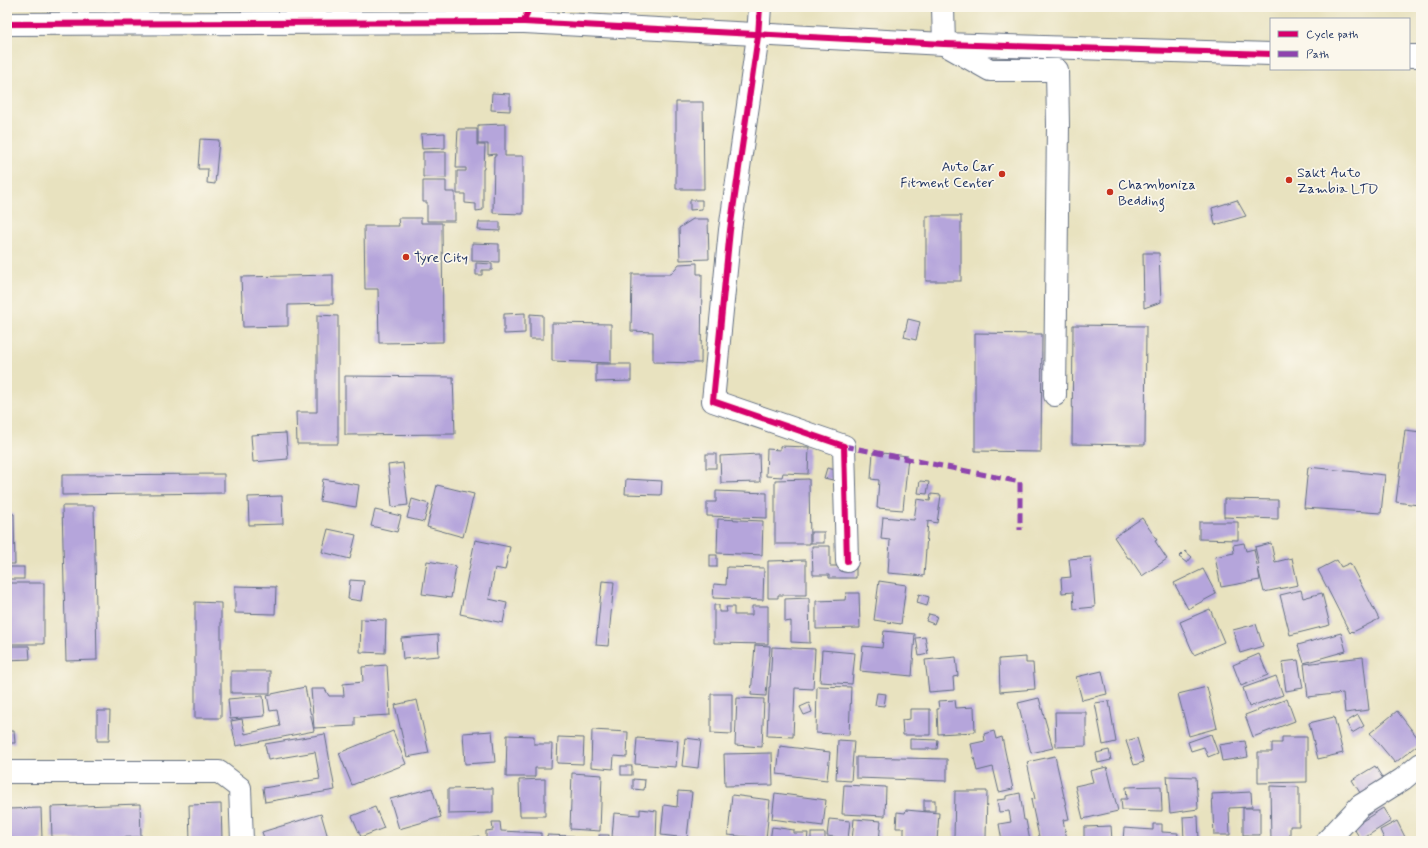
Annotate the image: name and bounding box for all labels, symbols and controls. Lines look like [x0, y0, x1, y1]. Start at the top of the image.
legend [1270, 18, 1410, 70]
text: Cycle path [1306, 27, 1358, 43]
text: Path [1306, 47, 1329, 63]
place label: Auto Car Fitment Center [900, 158, 994, 192]
place label: Sakt Auto Zambia LTD [1297, 164, 1378, 198]
marker: Auto Car Fitment Center [997, 169, 1007, 179]
marker: Sakt Auto Zambia LTD [1284, 175, 1294, 185]
place label: Chamboniza Bedding [1118, 176, 1196, 212]
marker: Chamboniza Bedding [1105, 187, 1115, 197]
place label: Tyre City [414, 249, 468, 267]
marker: Tyre City [401, 252, 411, 262]

